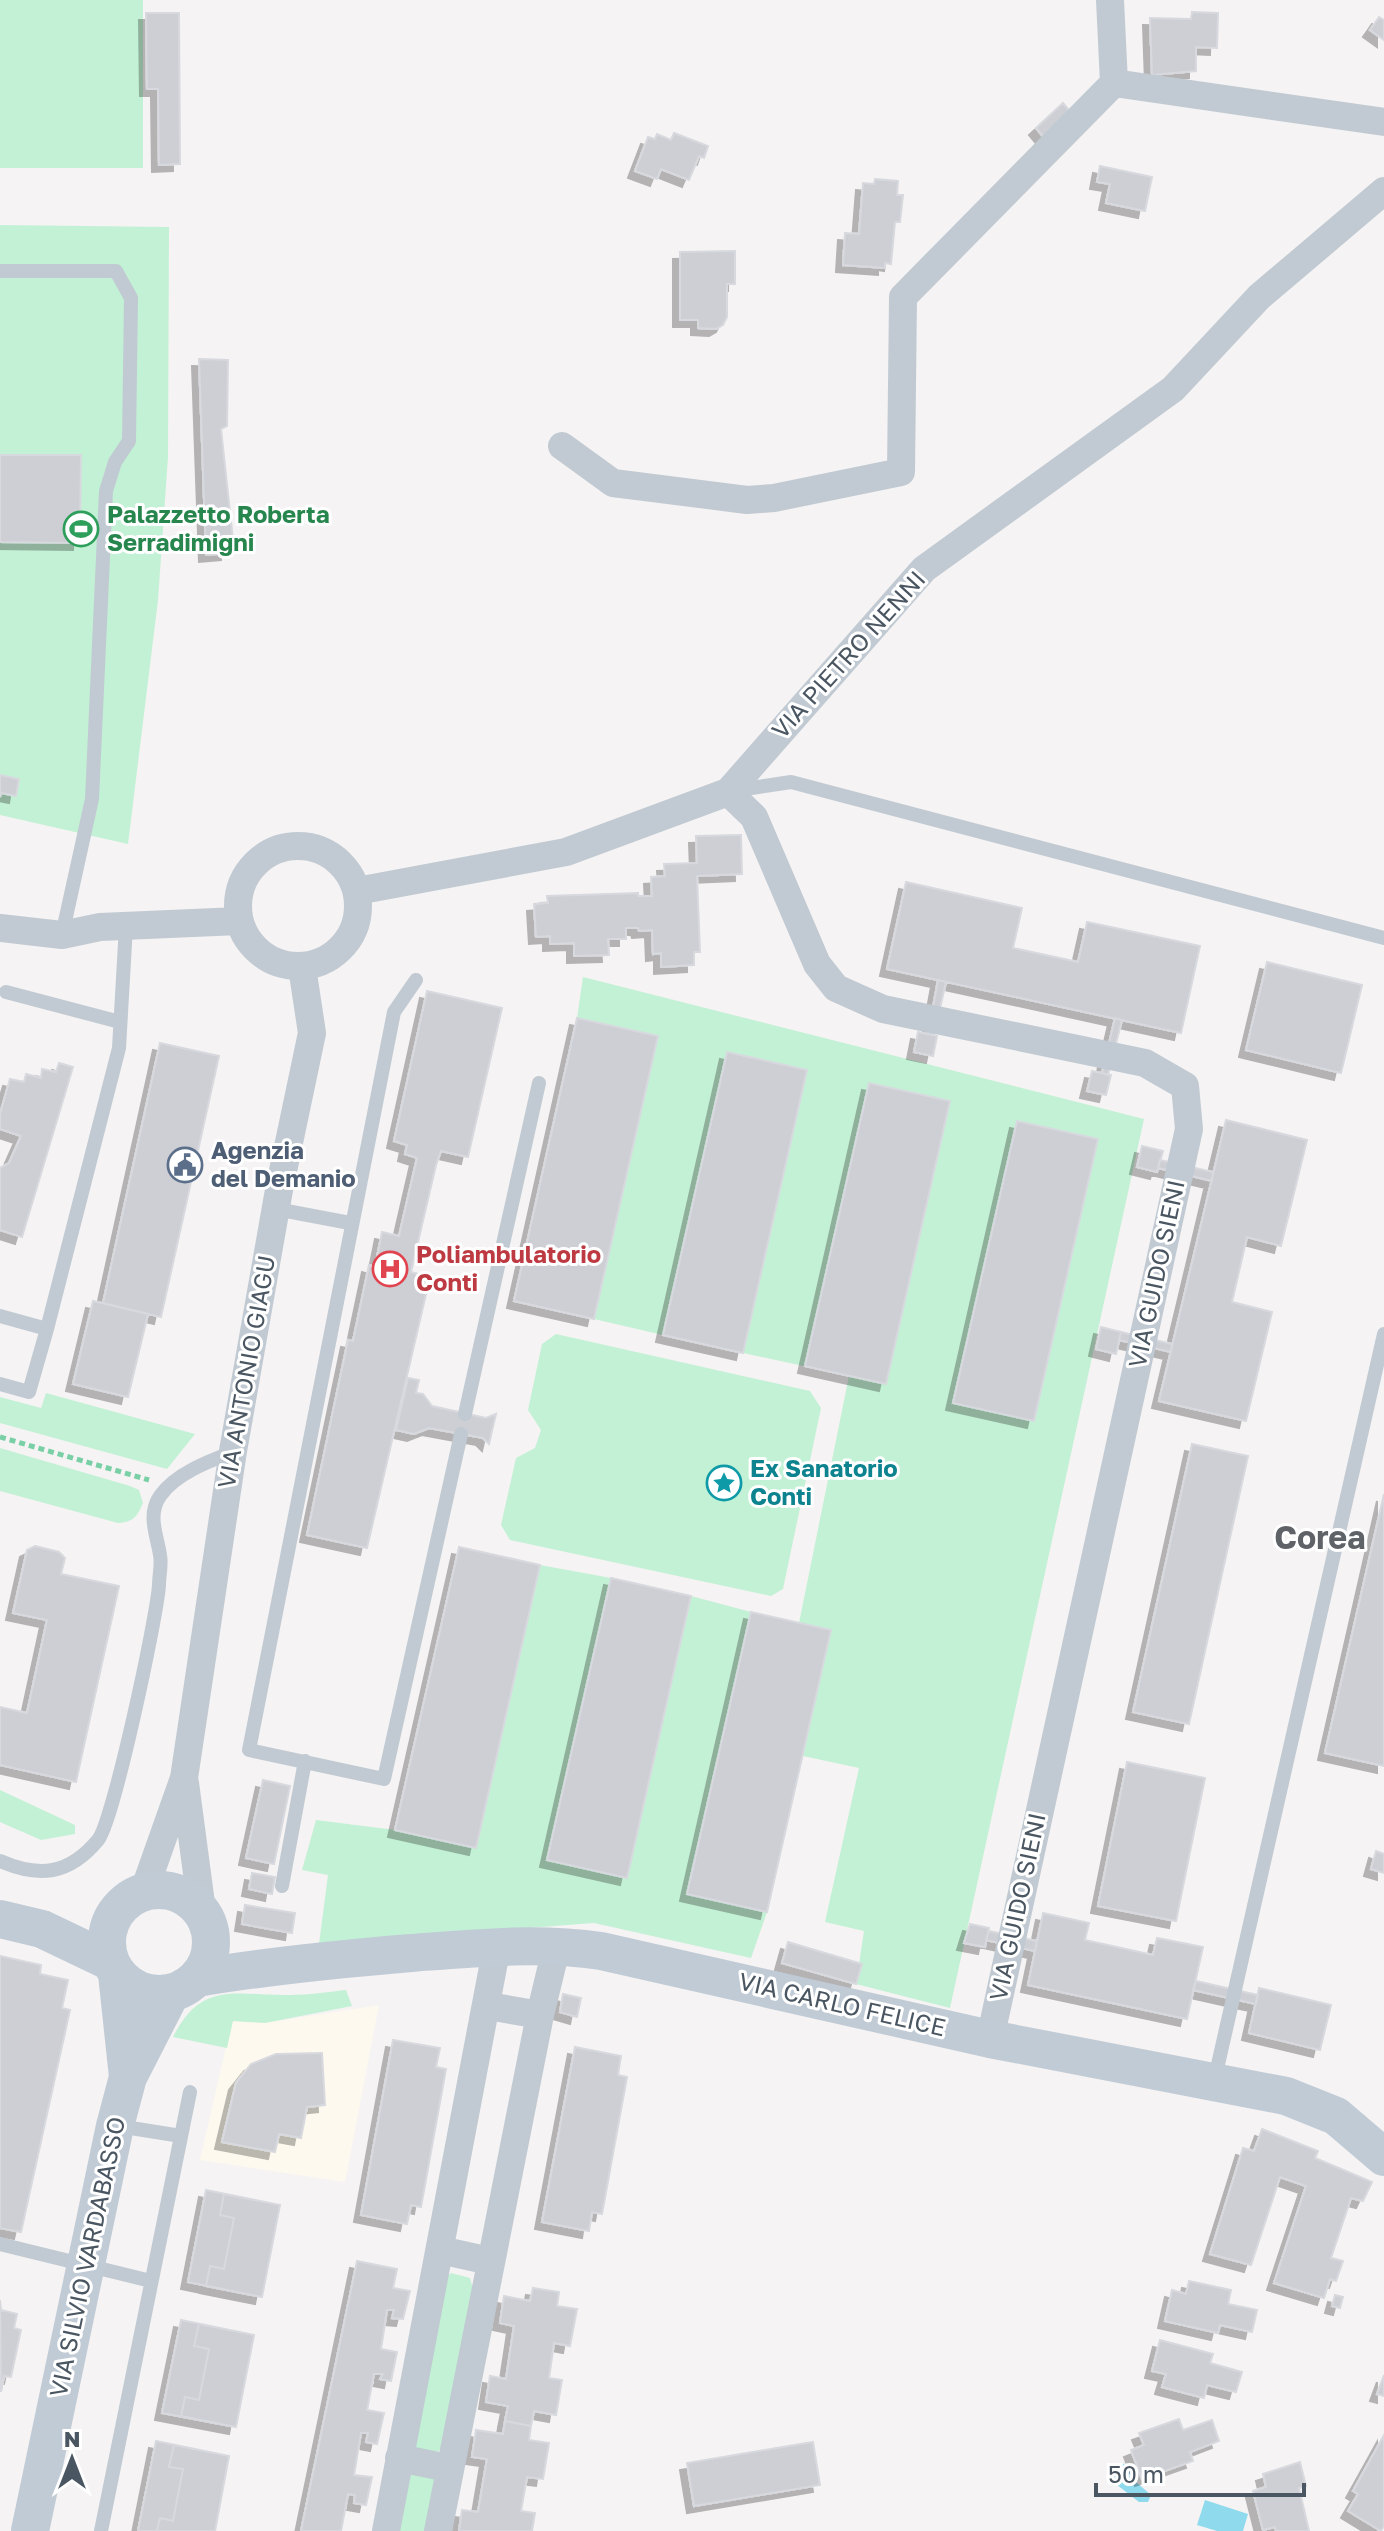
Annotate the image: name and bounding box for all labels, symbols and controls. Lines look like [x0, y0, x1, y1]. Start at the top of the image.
place label: Palazzetto Roberta Serradimigni [107, 499, 330, 556]
sports icon: Palazzetto Roberta Serradimigni [62, 510, 100, 548]
street label: VIA PIETRO NENNI [765, 564, 931, 744]
place label: Agenzia del Demanio [211, 1135, 356, 1192]
public building icon: Agenzia del Demanio [166, 1146, 204, 1184]
street label: VIA GUIDO SIENI [1121, 1177, 1190, 1370]
place label: Poliambulatorio Conti [416, 1239, 601, 1296]
hospital icon: Poliambulatorio Conti [371, 1250, 409, 1288]
street label: VIA ANTONIO GIAGU [211, 1253, 280, 1491]
place label: Ex Sanatorio Conti [750, 1453, 898, 1510]
place icon: Ex Sanatorio Conti [705, 1464, 743, 1502]
district label: Corea [1274, 1518, 1366, 1556]
street label: VIA GUIDO SIENI [982, 1810, 1051, 2003]
street label: VIA CARLO FELICE [736, 1966, 949, 2041]
street label: VIA SILVIO VARDABASSO [43, 2114, 130, 2400]
north arrow [32, 2419, 112, 2499]
text: N [64, 2425, 80, 2452]
scale bar [1096, 2447, 1304, 2497]
text: 50 m [1108, 2459, 1164, 2488]

